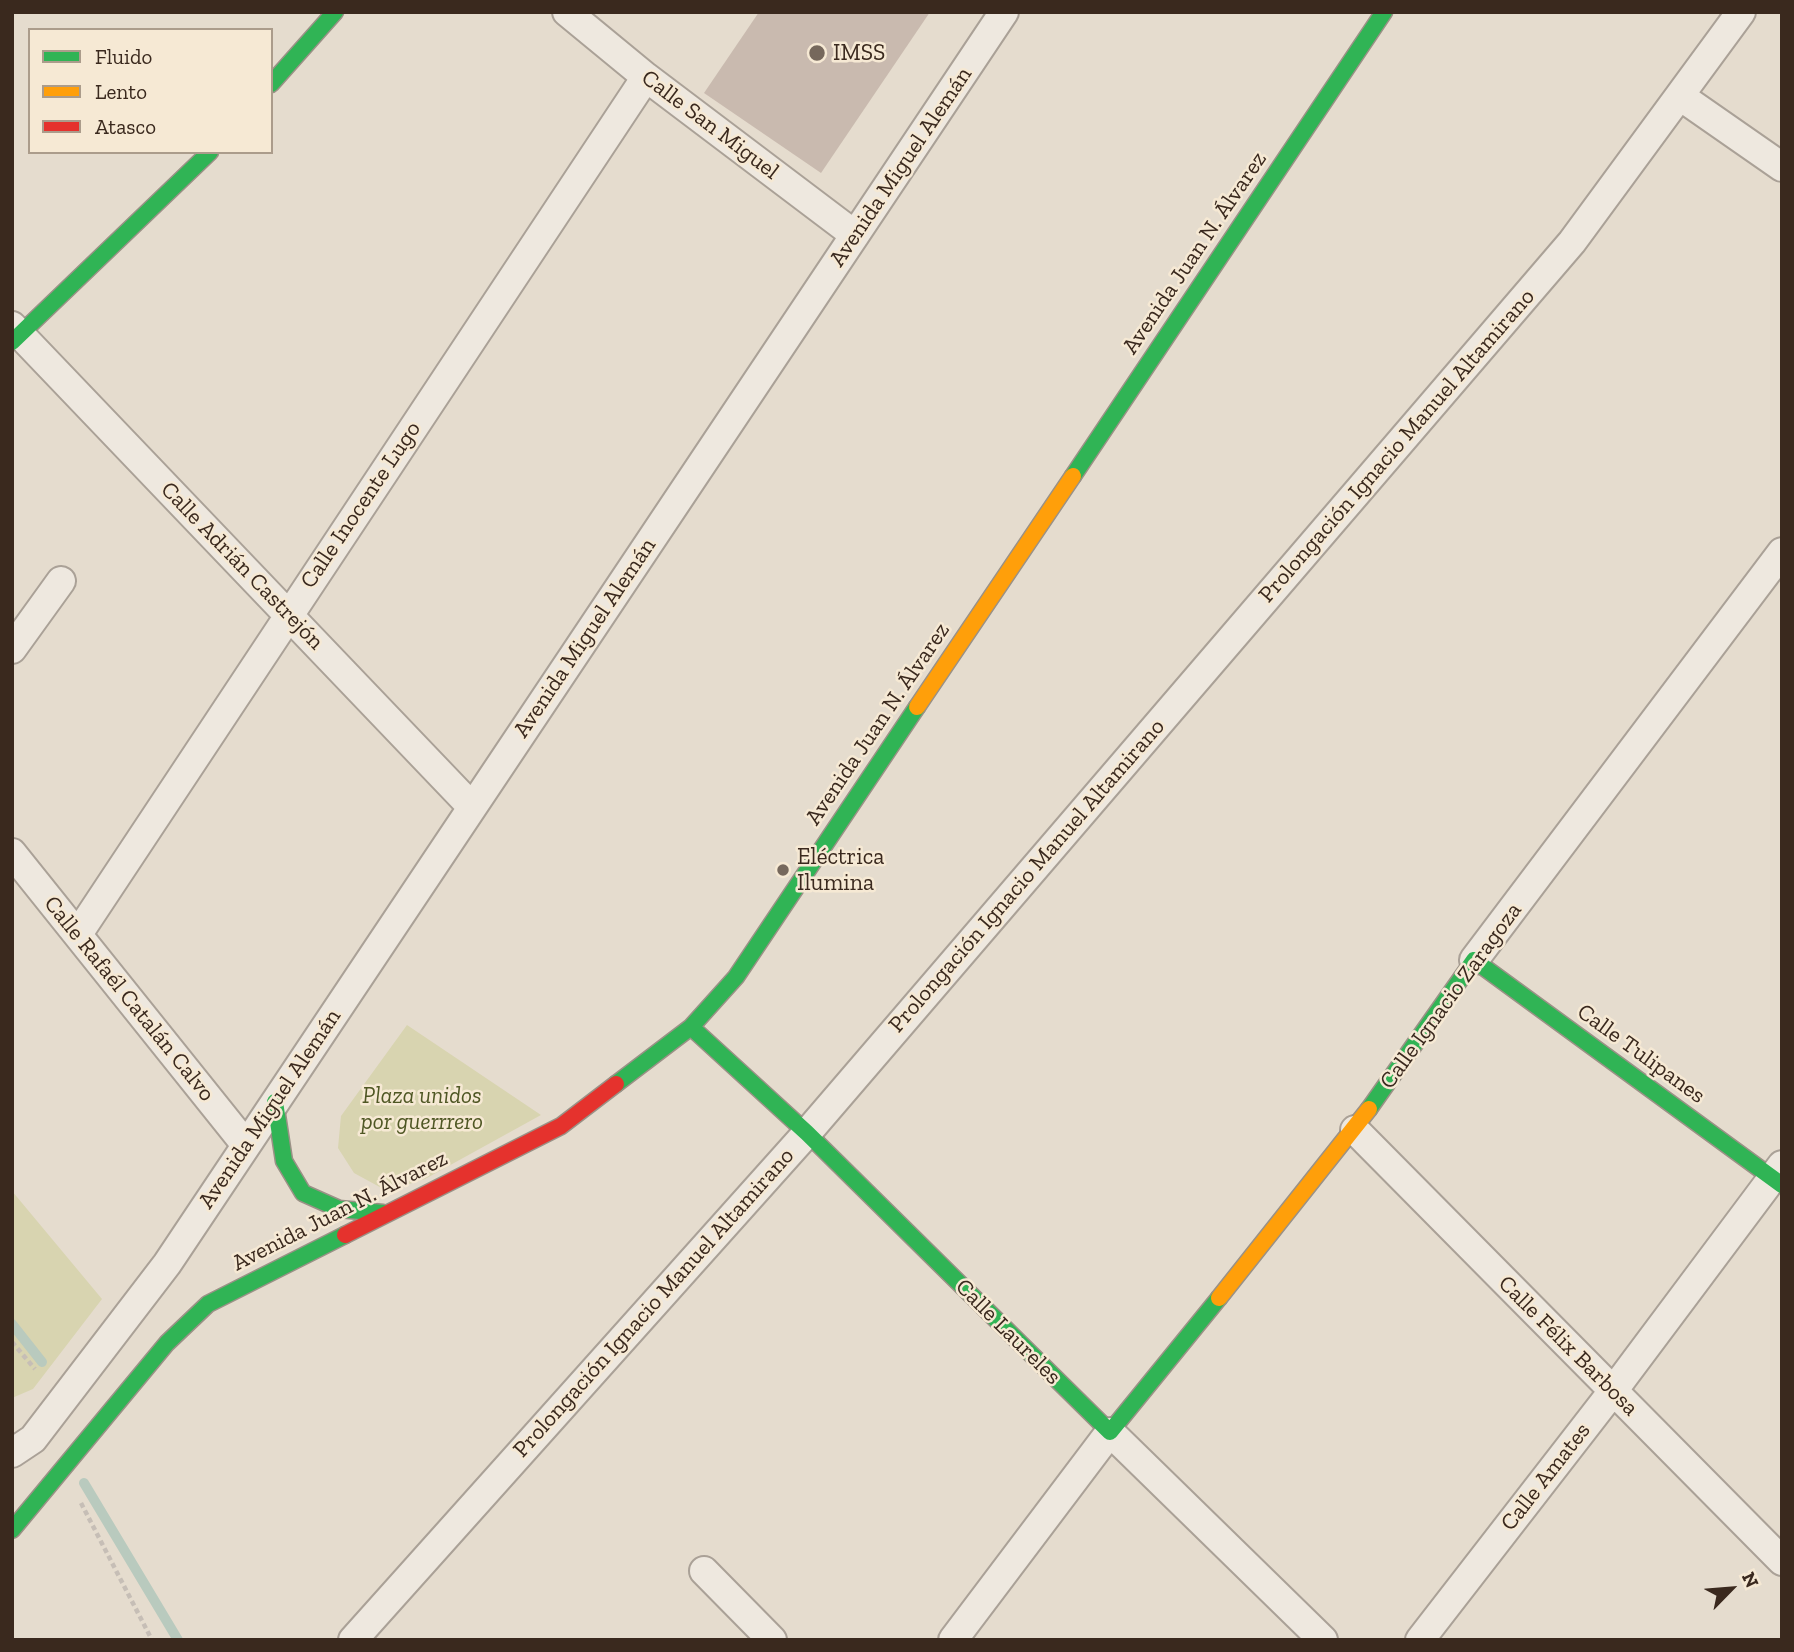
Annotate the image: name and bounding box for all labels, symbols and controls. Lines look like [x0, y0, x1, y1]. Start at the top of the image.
legend [28, 28, 273, 154]
place label: IMSS [833, 39, 885, 67]
marker: IMSS [807, 43, 827, 63]
text: Fluido [95, 44, 152, 69]
street label: Avenida Miguel Alemán [824, 62, 978, 272]
street label: Calle San Miguel [636, 64, 784, 186]
text: Lento [95, 79, 147, 104]
text: Atasco [95, 114, 156, 139]
street label: Avenida Juan N. Álvarez [1117, 147, 1273, 359]
street label: Prolongación Ignacio Manuel Altamirano [1253, 283, 1541, 609]
street label: Calle Inocente Lugo [295, 416, 427, 594]
street label: Calle Adrián Castrejón [155, 476, 329, 656]
street label: Avenida Miguel Alemán [508, 533, 662, 743]
street label: Avenida Juan N. Álvarez [800, 618, 956, 830]
street label: Prolongación Ignacio Manuel Altamirano [883, 713, 1171, 1039]
place label: Eléctrica Ilumina [797, 843, 884, 897]
marker: Eléctrica Ilumina [775, 862, 791, 878]
street label: Calle Rafaél Catalán Calvo [38, 891, 220, 1107]
street label: Calle Ignacio Zaragoza [1374, 898, 1528, 1094]
street label: Calle Tulipanes [1571, 998, 1711, 1110]
street label: Avenida Miguel Alemán [193, 1004, 347, 1214]
park label: Plaza unidos por guerrrero [361, 1082, 483, 1136]
street label: Prolongación Ignacio Manuel Altamirano [508, 1143, 800, 1463]
street label: Avenida Juan N. Álvarez [228, 1145, 452, 1277]
street label: Calle Félix Barbosa [1492, 1270, 1644, 1422]
street label: Calle Laureles [949, 1273, 1067, 1391]
street label: Calle Amates [1495, 1417, 1597, 1537]
north arrow [1696, 1554, 1766, 1624]
text: N [1737, 1568, 1764, 1591]

